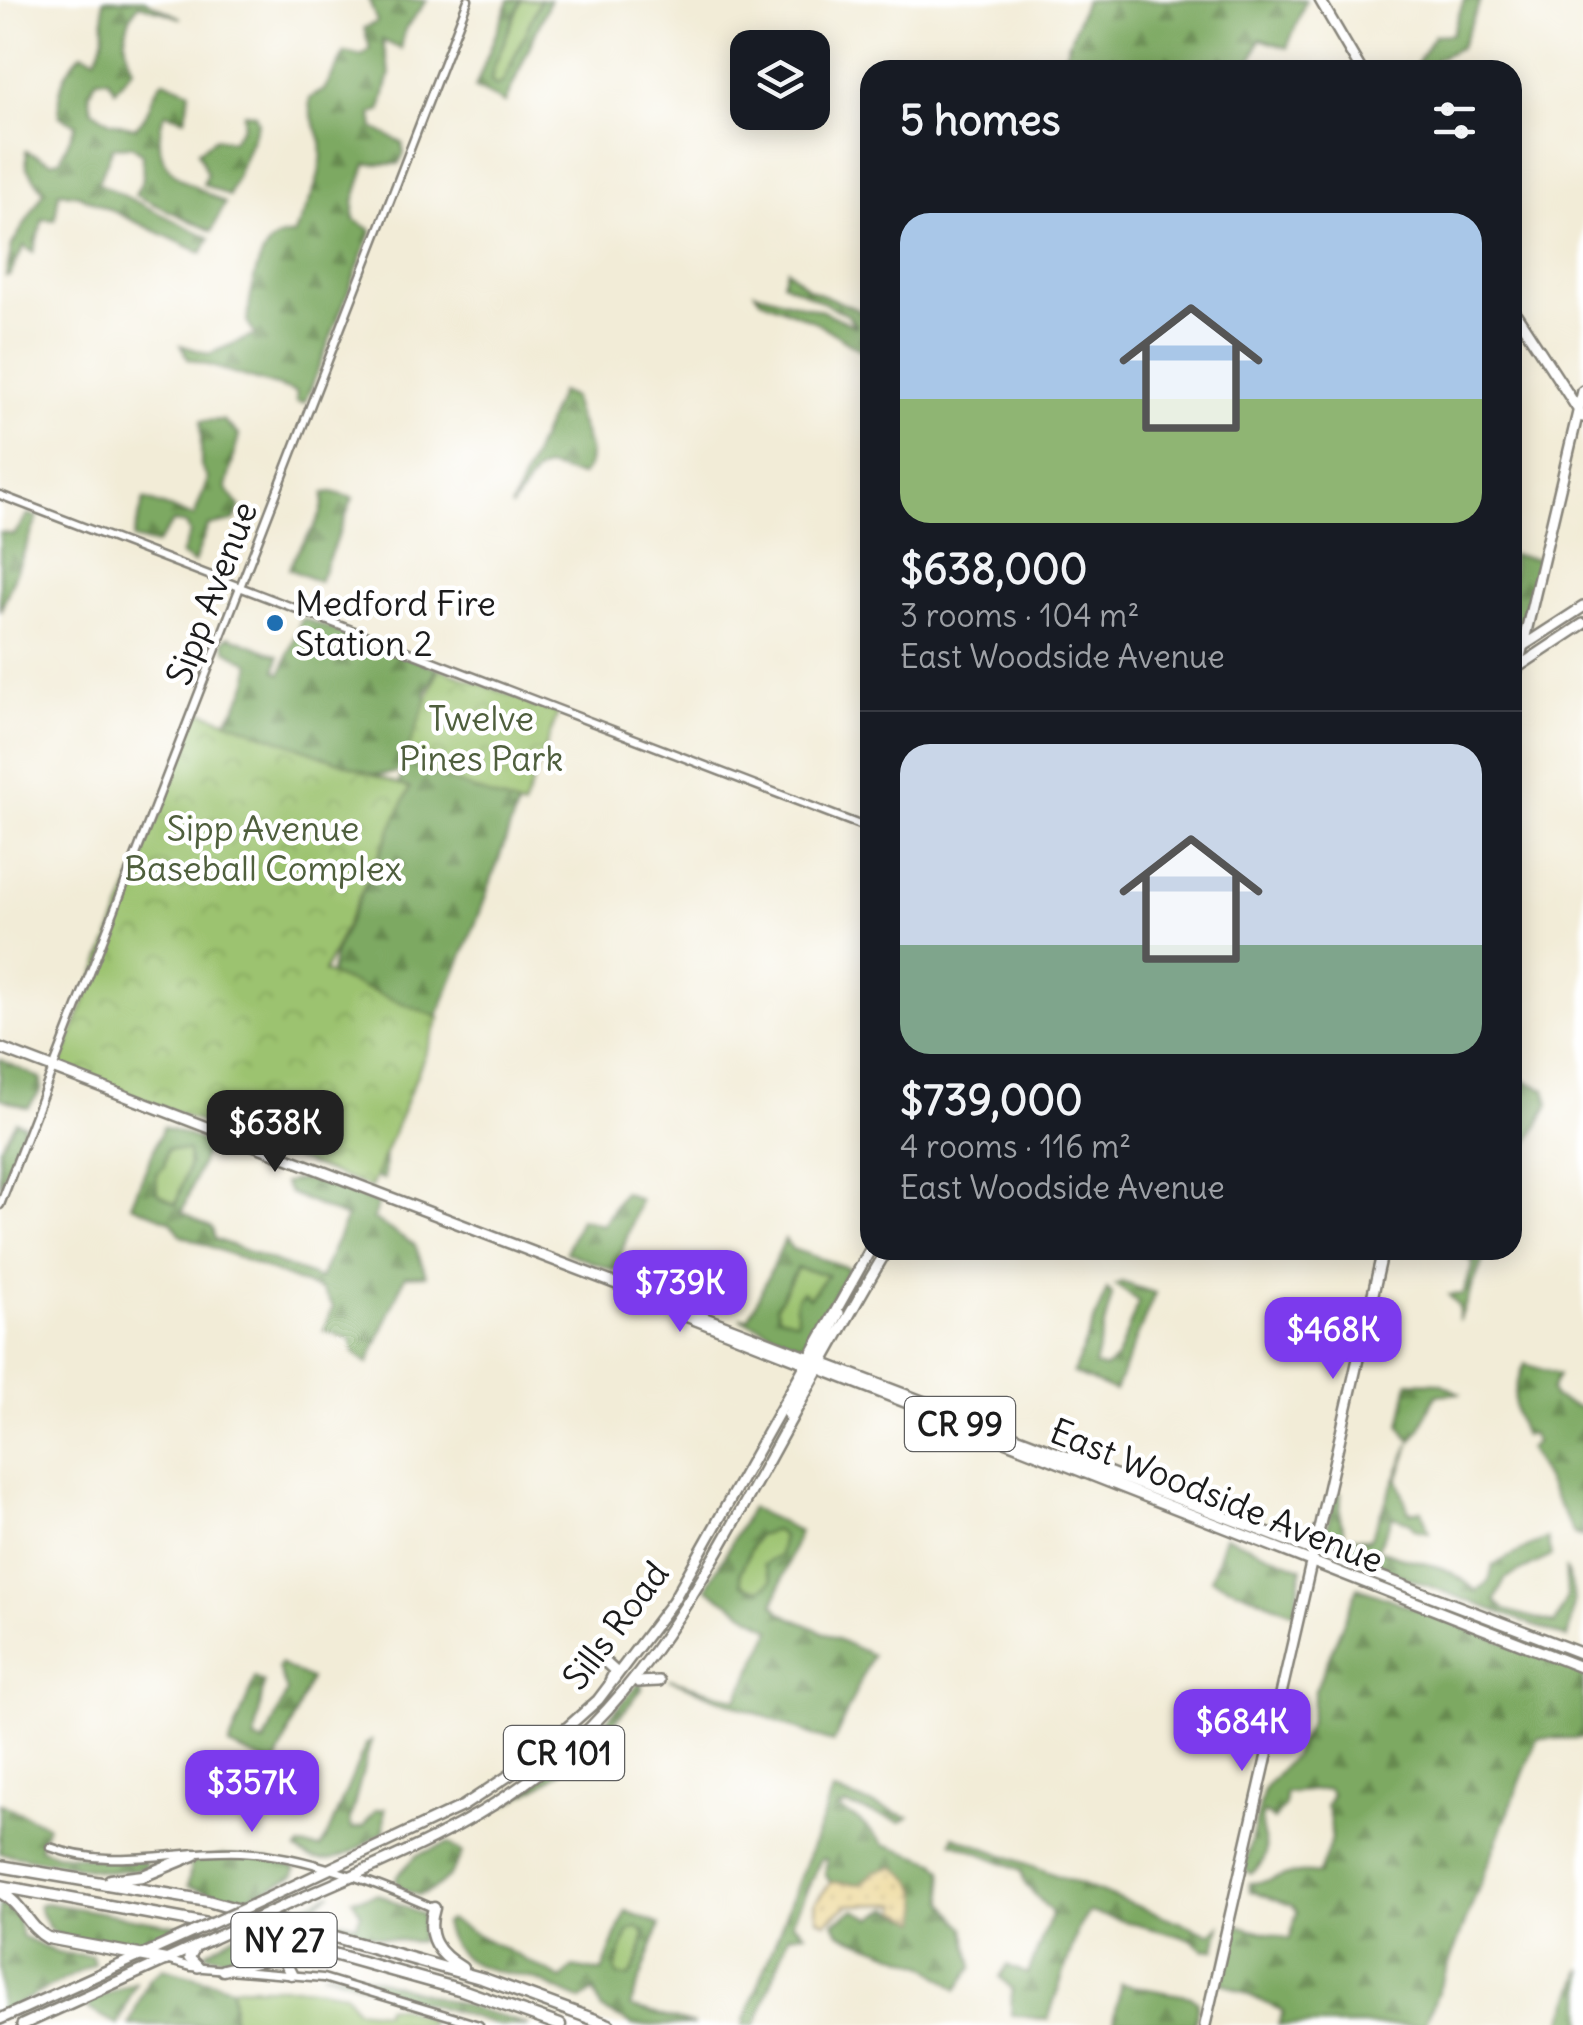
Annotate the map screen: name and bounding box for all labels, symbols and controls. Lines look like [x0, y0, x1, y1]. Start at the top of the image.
map controls [730, 30, 830, 130]
button: layers [730, 30, 830, 130]
icon: filters [1427, 93, 1482, 148]
text: 5 homes [900, 94, 1061, 146]
icon: home [1101, 278, 1281, 458]
street label: Sipp Avenue [156, 495, 266, 691]
text: $638,000 [900, 543, 1087, 595]
place label: Medford Fire Station 2 [295, 581, 496, 665]
text: 3 rooms · 104 m² [900, 595, 1139, 636]
marker: Medford Fire Station 2 [264, 612, 286, 634]
text: East Woodside Avenue [900, 636, 1225, 677]
park label: Twelve Pines Park [399, 696, 563, 780]
park label: Sipp Avenue Baseball Complex [124, 806, 402, 890]
icon: home [1101, 809, 1281, 989]
text: $739,000 [900, 1074, 1083, 1126]
pin: $638K [205, 1090, 345, 1175]
text: $638K [229, 1102, 321, 1143]
text: 4 rooms · 116 m² [900, 1126, 1131, 1167]
text: East Woodside Avenue [900, 1167, 1225, 1208]
pin: $739K [610, 1250, 750, 1335]
text: $739K [635, 1262, 725, 1303]
pin: $468K [1263, 1297, 1403, 1382]
text: $468K [1287, 1309, 1379, 1350]
road number: CR 99 [905, 1397, 1015, 1451]
street label: East Woodside Avenue [1044, 1408, 1390, 1582]
street label: Sills Road [553, 1552, 677, 1698]
pin: $684K [1172, 1689, 1312, 1774]
text: $684K [1196, 1701, 1288, 1742]
road number: CR 101 [504, 1726, 624, 1780]
pin: $357K [182, 1750, 322, 1835]
text: $357K [207, 1762, 297, 1803]
road number: NY 27 [232, 1913, 336, 1967]

